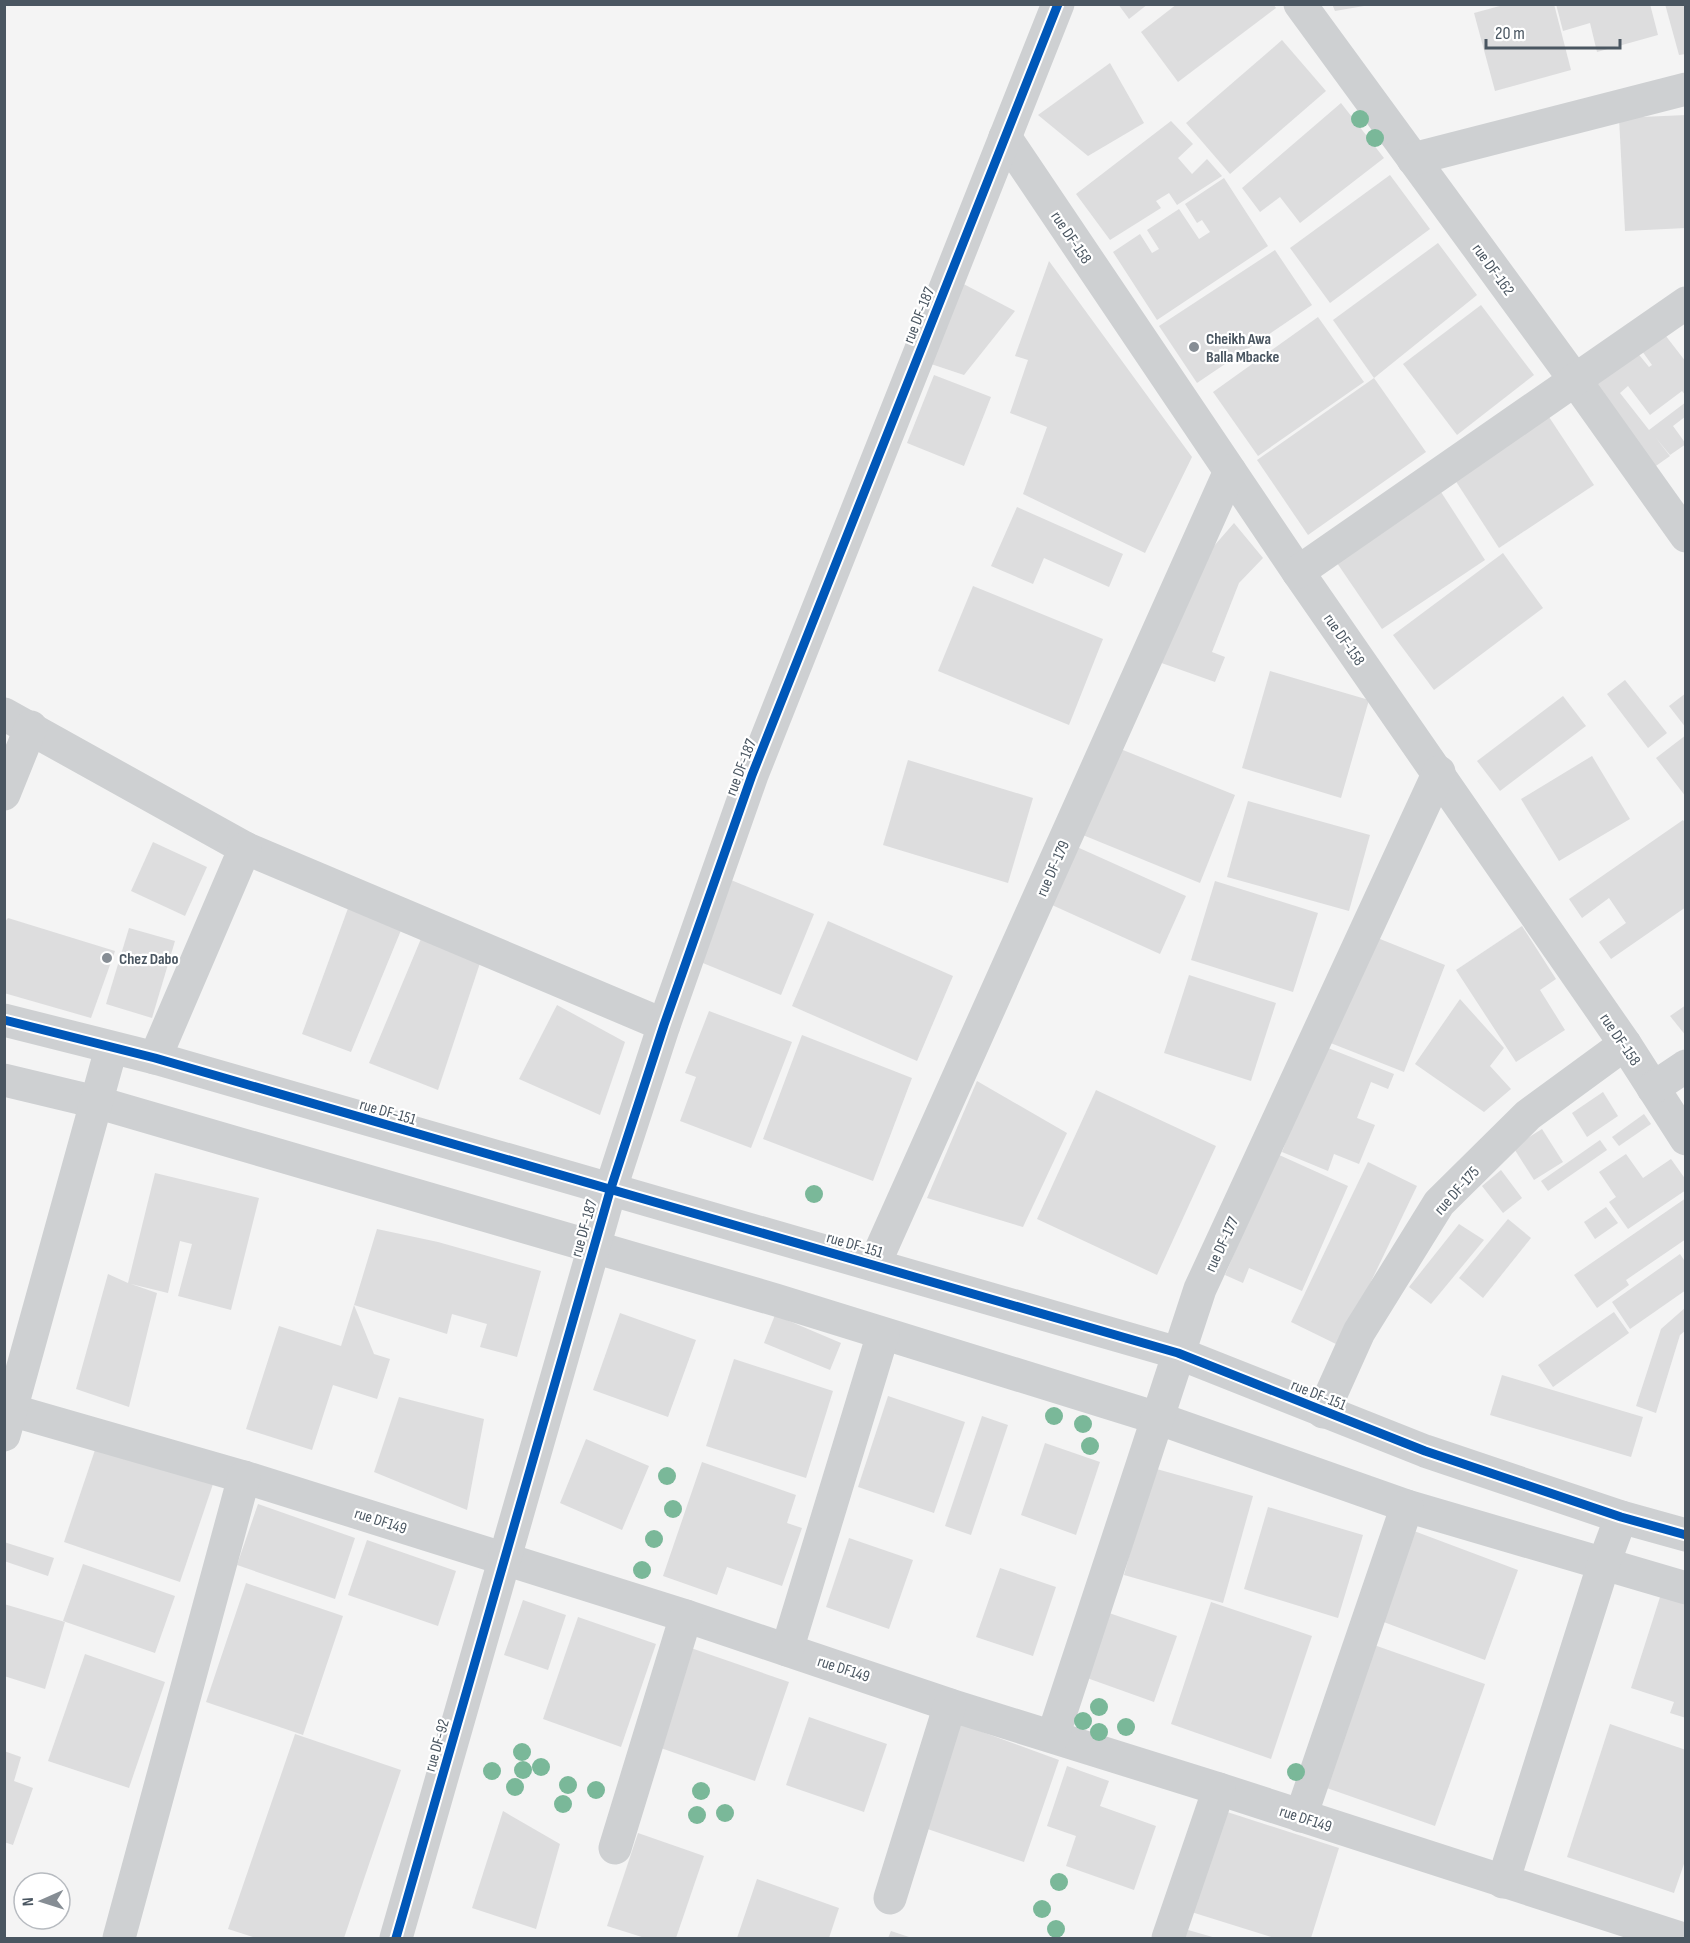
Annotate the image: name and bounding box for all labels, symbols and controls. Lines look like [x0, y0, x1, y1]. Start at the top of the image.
scale bar [1486, 12, 1620, 50]
text: 20 m [1495, 23, 1525, 44]
street label: rue DF-158 [1046, 208, 1095, 268]
street label: rue DF-162 [1468, 240, 1518, 299]
street label: rue DF-187 [900, 284, 939, 346]
place label: Cheikh Awa Balla Mbacke [1206, 330, 1280, 367]
marker: Cheikh Awa Balla Mbacke [1187, 340, 1201, 354]
street label: rue DF-158 [1319, 610, 1369, 670]
street label: rue DF-187 [722, 736, 761, 798]
street label: rue DF-179 [1033, 838, 1074, 899]
place label: Chez Dabo [119, 950, 179, 969]
marker: Chez Dabo [100, 951, 114, 965]
street label: rue DF-158 [1595, 1010, 1644, 1070]
street label: rue DF-151 [357, 1095, 418, 1130]
street label: rue DF-175 [1431, 1163, 1484, 1219]
street label: rue DF-187 [567, 1197, 602, 1259]
street label: rue DF-177 [1201, 1214, 1244, 1275]
street label: rue DF-151 [824, 1228, 885, 1263]
street label: rue DF-151 [1288, 1376, 1349, 1415]
street label: rue DF149 [352, 1504, 409, 1539]
street label: rue DF149 [815, 1652, 872, 1687]
street label: rue DF-92 [421, 1717, 454, 1774]
street label: rue DF149 [1277, 1802, 1334, 1837]
north arrow [12, 1871, 72, 1931]
text: N [19, 1897, 38, 1906]

